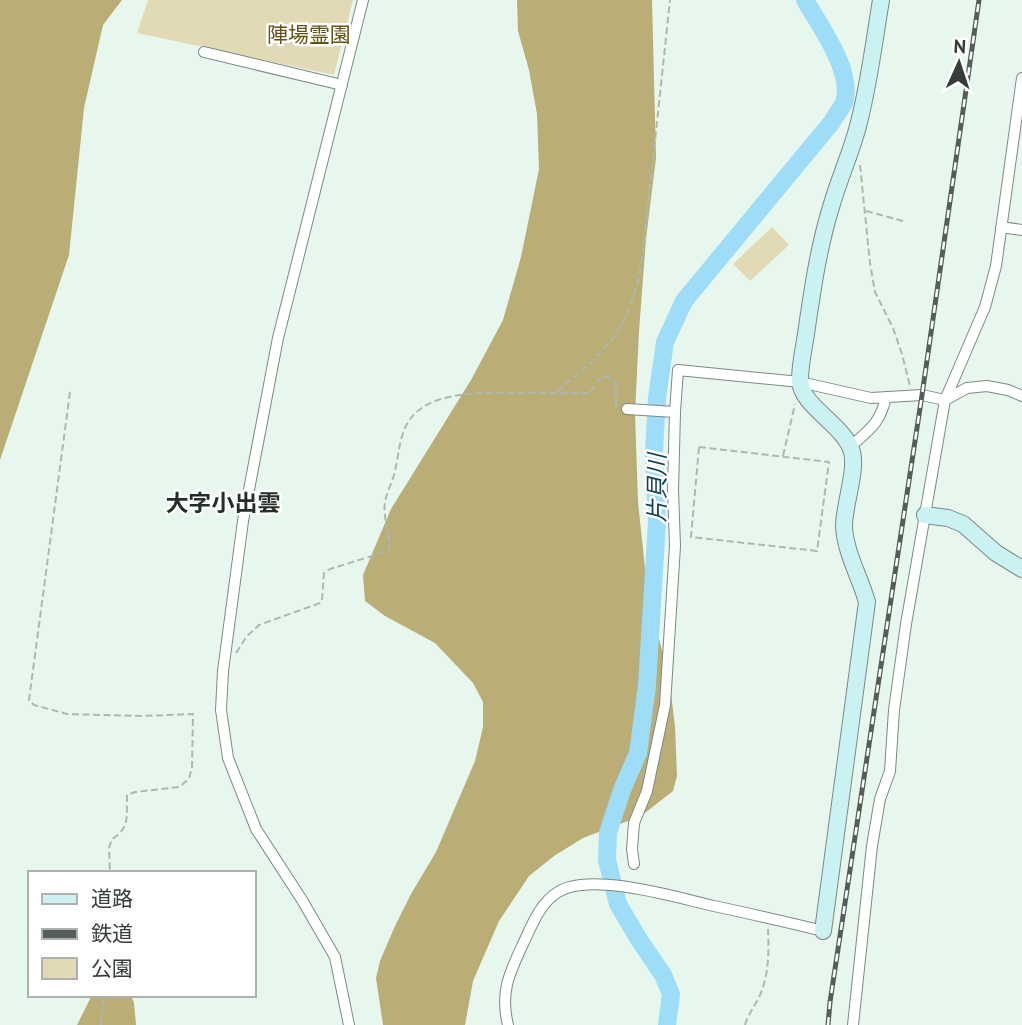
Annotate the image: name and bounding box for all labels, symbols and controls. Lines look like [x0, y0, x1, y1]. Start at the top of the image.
park label: 陣場霊園 [267, 21, 351, 48]
north arrow [924, 28, 994, 98]
text: N [953, 34, 967, 58]
water label: 片貝川 [642, 451, 671, 523]
district label: 大字小出雲 [166, 488, 281, 517]
legend [28, 871, 256, 997]
text: 道路 [91, 885, 133, 912]
text: 鉄道 [91, 920, 133, 947]
text: 公園 [91, 955, 133, 982]

